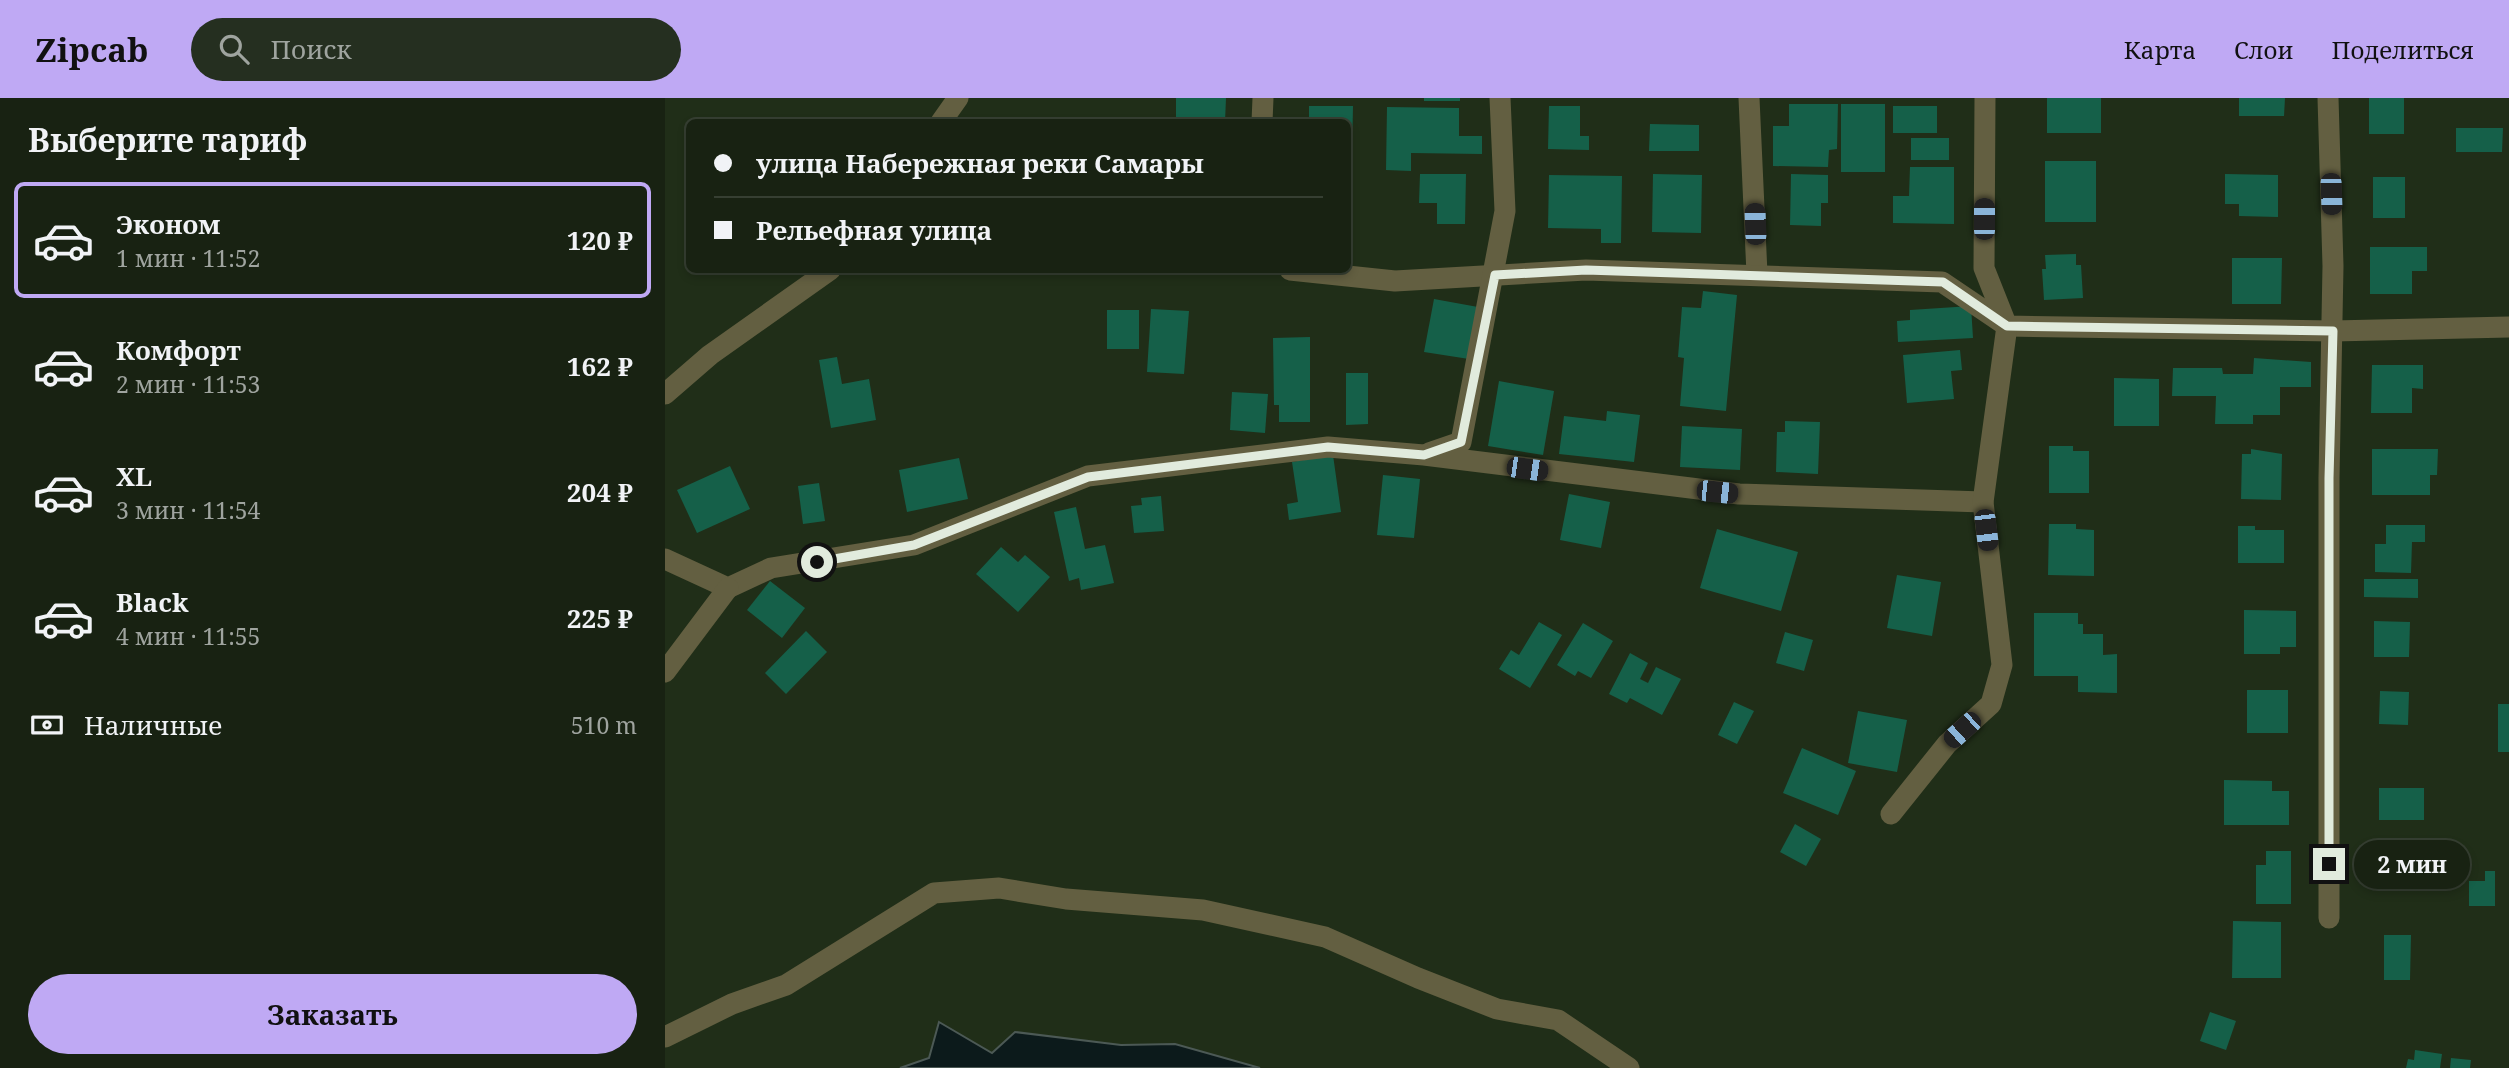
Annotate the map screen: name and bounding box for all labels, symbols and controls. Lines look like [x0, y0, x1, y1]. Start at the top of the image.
search box [191, 18, 681, 81]
text: Zipcab [35, 27, 149, 72]
icon: search [215, 30, 253, 68]
text: Поиск [271, 31, 352, 67]
text: Карта [2124, 33, 2196, 66]
text: Слои [2234, 33, 2294, 66]
text: Поделиться [2332, 33, 2474, 66]
text: Выберите тариф [28, 118, 307, 161]
text: улица Набережная реки Самары [756, 145, 1204, 181]
car [2320, 173, 2343, 215]
car [1974, 198, 1995, 240]
car [1744, 203, 1767, 245]
text: Эконом [116, 206, 220, 242]
icon: car [32, 209, 95, 272]
text: Рельефная улица [756, 212, 992, 248]
text: 120 ₽ [567, 222, 633, 258]
text: 1 мин · 11:52 [116, 242, 260, 274]
text: Комфорт [116, 332, 241, 368]
icon: car [32, 335, 95, 398]
text: 162 ₽ [567, 348, 633, 384]
text: 2 мин · 11:53 [116, 368, 260, 400]
car [1505, 456, 1550, 482]
text: XL [116, 458, 152, 494]
icon: car [32, 461, 95, 524]
text: 204 ₽ [567, 474, 633, 510]
car [1696, 479, 1739, 505]
text: 3 мин · 11:54 [116, 494, 260, 526]
car [1974, 508, 1999, 552]
route start [801, 546, 833, 578]
text: Black [116, 584, 189, 620]
icon: car [32, 587, 95, 650]
text: 225 ₽ [567, 600, 633, 636]
text: 4 мин · 11:55 [116, 620, 260, 652]
icon: cash [28, 706, 66, 744]
text: Наличные [84, 707, 222, 743]
car [1940, 708, 1985, 752]
text: 510 m [571, 709, 637, 741]
callout: 2 мин [2353, 840, 2469, 888]
route end [2313, 848, 2345, 880]
text: 2 мин [2377, 848, 2447, 880]
button: Заказать [28, 974, 637, 1054]

